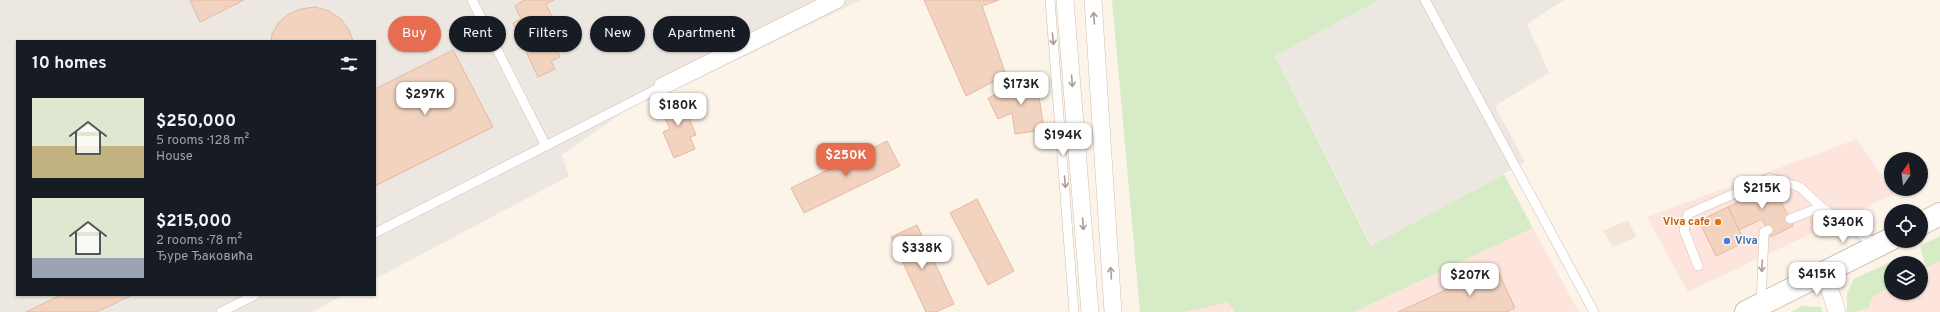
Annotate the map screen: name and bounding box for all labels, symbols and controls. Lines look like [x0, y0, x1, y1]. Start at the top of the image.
one-way arrow [1091, 12, 1098, 25]
chip: Buy [388, 16, 441, 52]
chip: Rent [449, 16, 506, 52]
chip: Filters [514, 16, 582, 52]
chip: New [590, 16, 645, 52]
chip: Apartment [653, 16, 750, 52]
one-way arrow [1050, 32, 1057, 45]
text: 10 homes [32, 53, 107, 75]
icon: filters [338, 53, 360, 75]
pin: $173K [993, 72, 1049, 106]
one-way arrow [1068, 74, 1075, 87]
text: $173K [1003, 77, 1039, 93]
pin: $297K [397, 82, 453, 116]
text: $297K [405, 87, 445, 103]
pin: $180K [650, 93, 706, 127]
text: $180K [659, 98, 697, 114]
text: $250,000 [156, 111, 236, 133]
icon: home [64, 114, 112, 162]
pin: $194K [1035, 123, 1091, 157]
text: $194K [1044, 128, 1082, 144]
text: 5 rooms · 128 m² [156, 133, 249, 149]
pin: $250K [818, 143, 874, 177]
text: $250K [825, 148, 867, 164]
text: House [156, 149, 193, 165]
north arrow [1884, 152, 1928, 196]
map controls [1884, 152, 1928, 300]
one-way arrow [1061, 175, 1068, 188]
pin: $215K [1734, 176, 1790, 210]
text: $215K [1743, 181, 1781, 197]
button: locate [1884, 204, 1928, 248]
pin: $340K [1815, 210, 1871, 244]
text: $215,000 [156, 211, 232, 233]
icon: home [64, 214, 112, 262]
place label: Viva cafe [1663, 215, 1710, 229]
text: $340K [1822, 215, 1864, 231]
one-way arrow [1079, 217, 1086, 230]
marker: Viva cafe [1713, 217, 1723, 227]
text: 2 rooms · 78 m² [156, 233, 242, 249]
place label: Viva [1735, 234, 1758, 248]
pin: $338K [894, 236, 950, 270]
marker: Viva [1722, 236, 1732, 246]
text: $338K [902, 241, 942, 257]
text: Ђуре Ђаковића [156, 249, 253, 265]
button: layers [1884, 256, 1928, 300]
one-way arrow [1759, 259, 1766, 272]
pin: $415K [1789, 262, 1845, 296]
pin: $207K [1442, 263, 1498, 297]
one-way arrow [1107, 267, 1114, 280]
text: $415K [1798, 267, 1836, 283]
text: $207K [1450, 268, 1490, 284]

